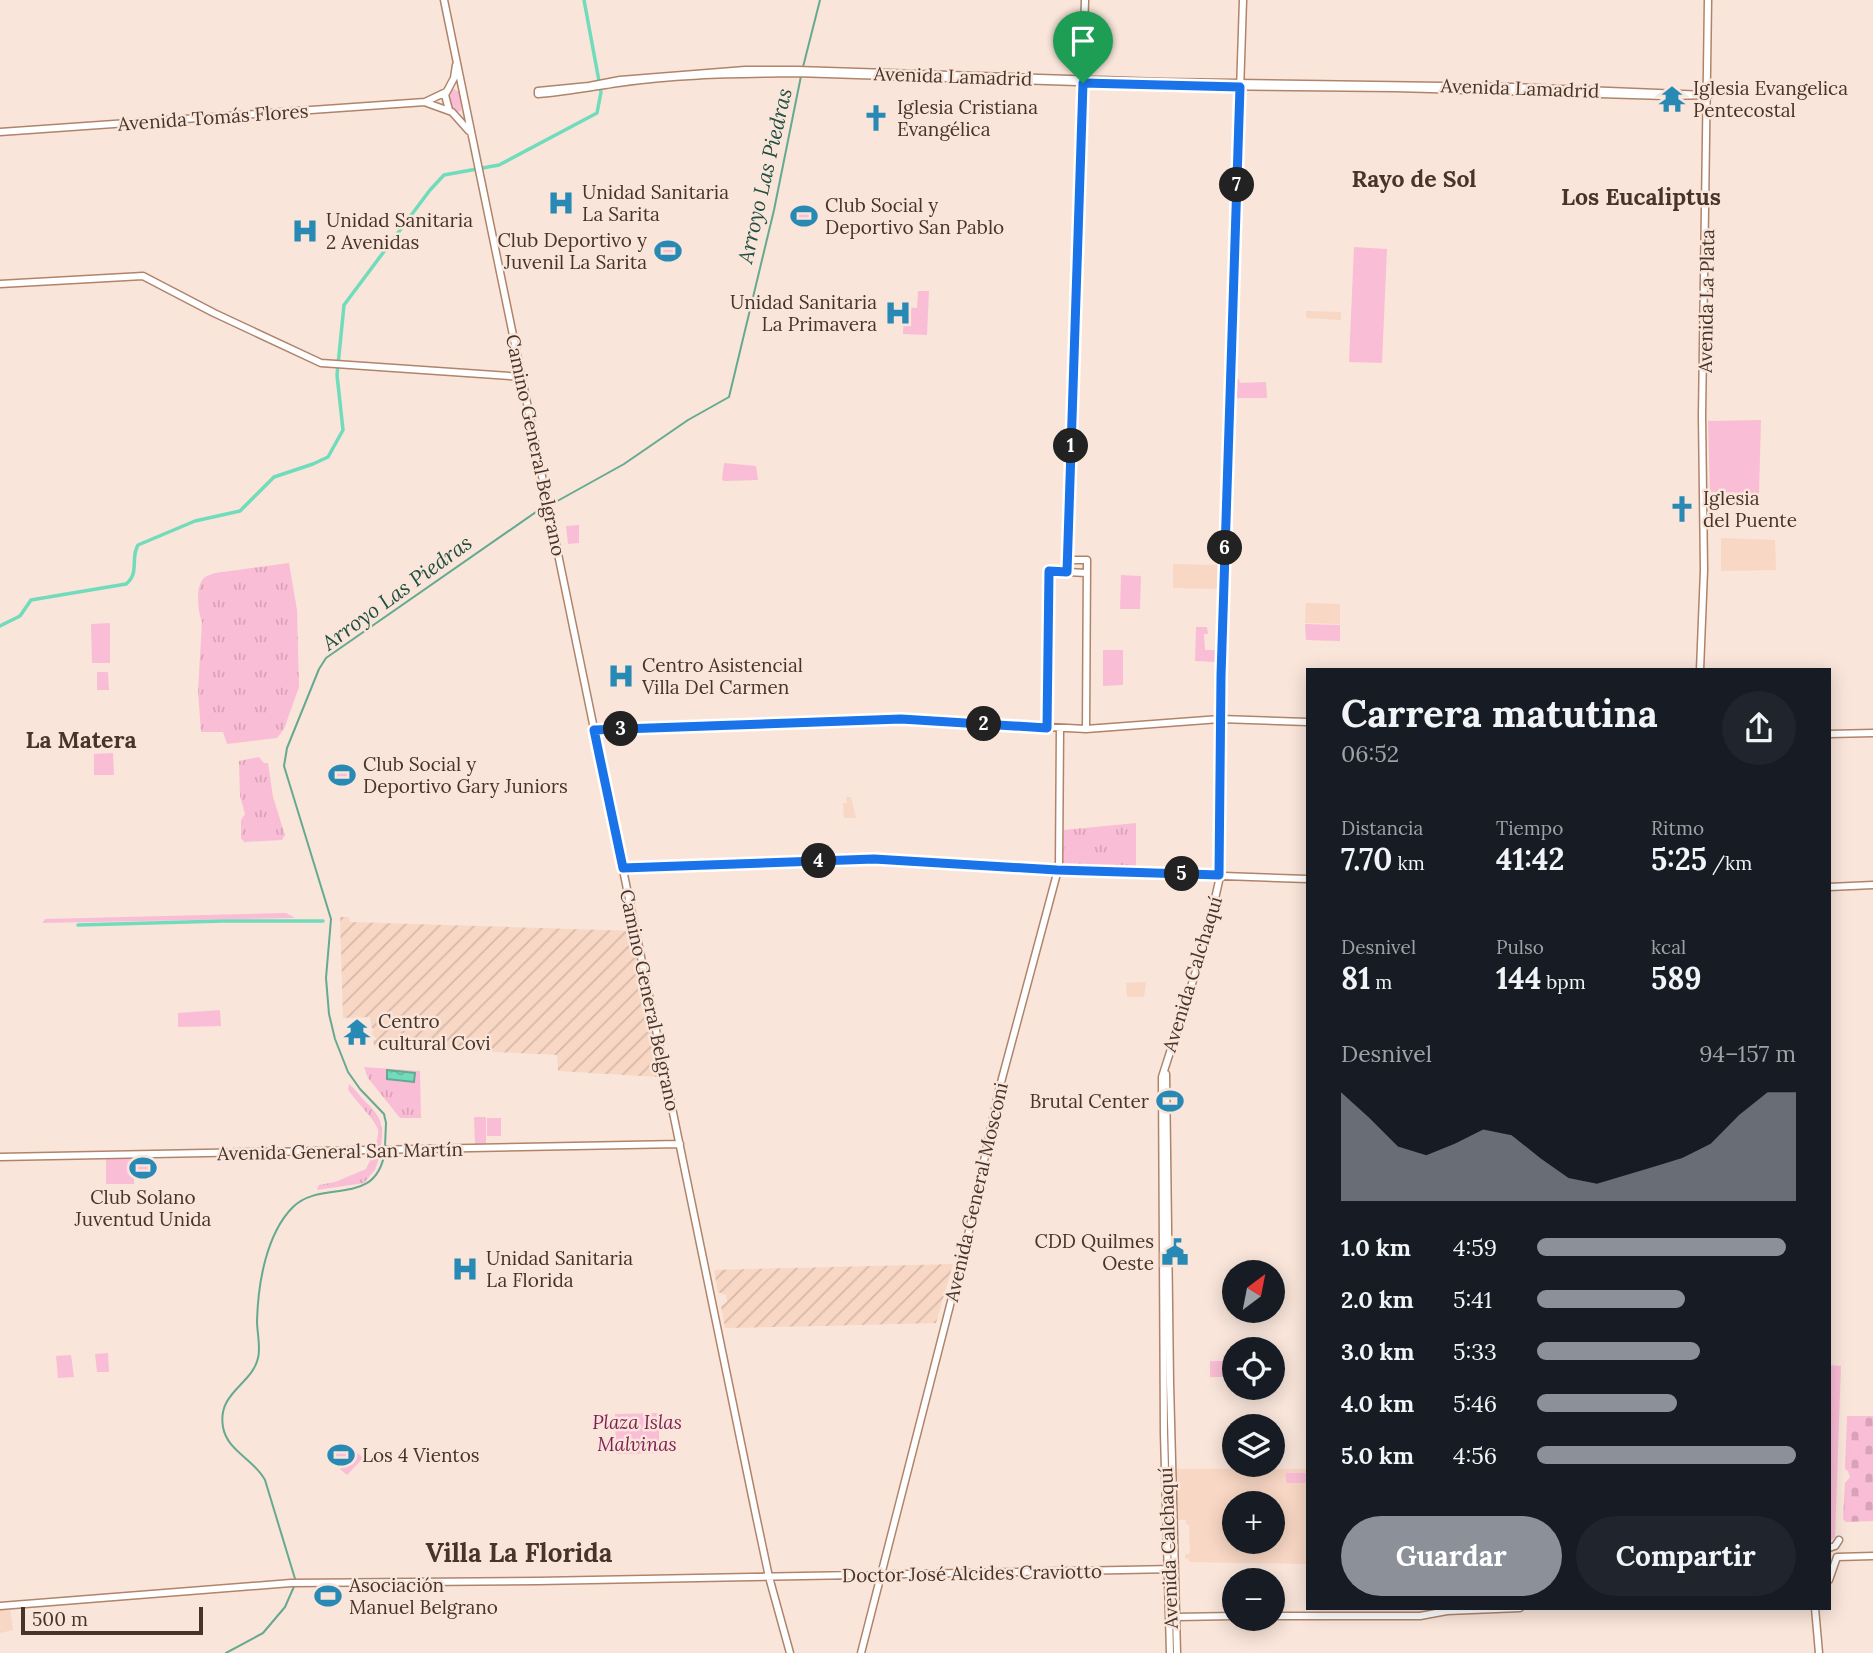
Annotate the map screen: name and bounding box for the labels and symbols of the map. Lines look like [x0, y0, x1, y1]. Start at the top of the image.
pin [1053, 11, 1113, 83]
street label: Avenida Lamadrid [872, 61, 1033, 91]
street label: Avenida Lamadrid [1439, 73, 1600, 103]
place label: Iglesia Evangelica Pentecostal [1693, 76, 1848, 122]
temple icon: Iglesia Evangelica Pentecostal [1657, 84, 1687, 114]
water label: Arroyo Las Piedras [731, 86, 798, 267]
place label: Iglesia Cristiana Evangélica [897, 95, 1038, 141]
street label: Avenida Tomás Flores [116, 98, 309, 136]
church icon: Iglesia Cristiana Evangélica [861, 103, 891, 133]
district label: Rayo de Sol [1351, 164, 1477, 193]
pin: 7 [1220, 168, 1254, 202]
place label: Unidad Sanitaria La Sarita [582, 180, 729, 226]
district label: Los Eucaliptus [1561, 182, 1721, 211]
hospital icon: Unidad Sanitaria La Sarita [546, 188, 576, 218]
place label: Club Social y Deportivo San Pablo [825, 193, 1004, 239]
sports icon: Club Social y Deportivo San Pablo [789, 201, 819, 231]
place label: Unidad Sanitaria 2 Avenidas [326, 208, 473, 254]
hospital icon: Unidad Sanitaria 2 Avenidas [290, 216, 320, 246]
place label: Club Deportivo y Juvenil La Sarita [498, 228, 647, 274]
street label: Avenida La Plata [1693, 229, 1719, 374]
sports icon: Club Deportivo y Juvenil La Sarita [653, 236, 683, 266]
place label: Unidad Sanitaria La Primavera [730, 290, 877, 336]
hospital icon: Unidad Sanitaria La Primavera [883, 298, 913, 328]
street label: Camino General Belgrano [501, 332, 571, 558]
pin: 1 [1054, 428, 1088, 464]
place label: Iglesia del Puente [1703, 486, 1797, 532]
church icon: Iglesia del Puente [1667, 494, 1697, 524]
water label: Arroyo Las Piedras [316, 529, 477, 657]
pin: 6 [1208, 530, 1242, 566]
place label: Centro Asistencial Villa Del Carmen [641, 653, 803, 699]
hospital icon: Centro Asistencial Villa Del Carmen [606, 661, 636, 691]
pin: 2 [967, 706, 1002, 742]
pin: 3 [604, 712, 638, 746]
district label: La Matera [26, 725, 136, 754]
place label: Club Social y Deportivo Gary Juniors [363, 752, 568, 798]
sports icon: Club Social y Deportivo Gary Juniors [327, 760, 357, 790]
pin: 4 [802, 844, 836, 878]
pin: 5 [1164, 856, 1200, 892]
street label: Camino General Belgrano [615, 887, 685, 1113]
street label: Avenida Calchaquí [1157, 893, 1227, 1056]
place label: Centro cultural Covi [378, 1009, 491, 1055]
temple icon: Centro cultural Covi [342, 1017, 372, 1047]
street label: Avenida General Mosconi [939, 1080, 1013, 1305]
sports icon: Brutal Center [1155, 1086, 1185, 1116]
place label: Brutal Center [1030, 1089, 1150, 1113]
street label: Avenida General San Martín [216, 1137, 463, 1165]
sports icon: Club Solano Juventud Unida [128, 1153, 158, 1183]
place label: Club Solano Juventud Unida [74, 1185, 212, 1231]
place label: CDD Quilmes Oeste [1035, 1229, 1154, 1275]
public building icon: CDD Quilmes Oeste [1160, 1237, 1190, 1267]
place label: Unidad Sanitaria La Florida [486, 1246, 633, 1292]
hospital icon: Unidad Sanitaria La Florida [450, 1254, 480, 1284]
north arrow [1222, 1260, 1284, 1323]
park label: Plaza Islas Malvinas [592, 1410, 682, 1456]
sports icon: Los 4 Vientos [326, 1440, 356, 1470]
place label: Los 4 Vientos [362, 1443, 480, 1467]
street label: Avenida Calchaquí [1153, 1467, 1183, 1630]
district label: Villa La Florida [426, 1536, 613, 1569]
street label: Doctor José Alcides Craviotto [842, 1559, 1102, 1587]
place label: Asociación Manuel Belgrano [348, 1573, 498, 1619]
sports icon: Asociación Manuel Belgrano [313, 1581, 343, 1611]
scale bar [21, 1604, 203, 1636]

